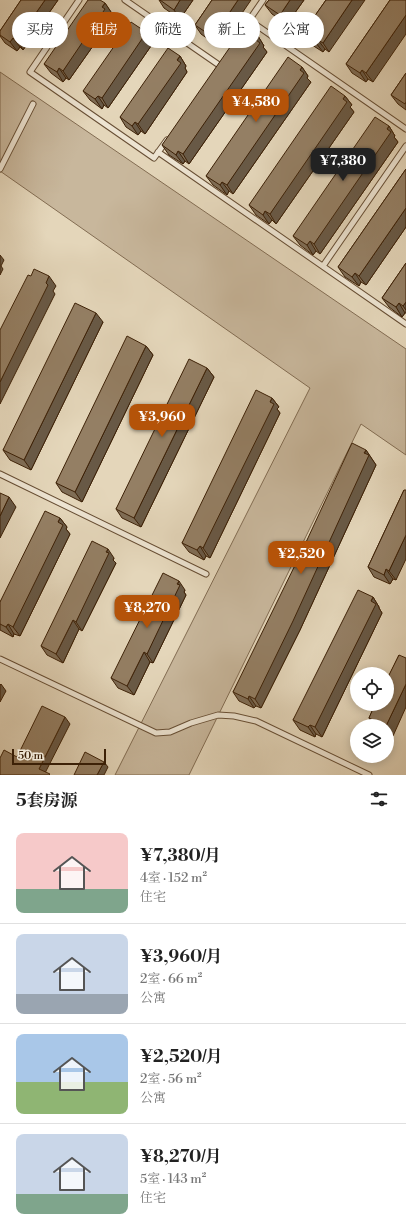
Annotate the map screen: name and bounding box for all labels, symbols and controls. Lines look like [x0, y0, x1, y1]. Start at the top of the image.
chip: 买房 [12, 12, 68, 48]
chip: 租房 [76, 12, 132, 48]
chip: 筛选 [140, 12, 196, 48]
chip: 新上 [204, 12, 260, 48]
chip: 公寓 [268, 12, 324, 48]
pin: ¥4,580 [223, 89, 289, 123]
text: ¥4,580 [232, 94, 280, 110]
pin: ¥7,380 [310, 148, 376, 182]
text: ¥7,380 [320, 153, 366, 169]
pin: ¥3,960 [129, 404, 195, 438]
text: ¥3,960 [138, 409, 186, 425]
pin: ¥2,520 [268, 541, 334, 575]
text: ¥2,520 [277, 546, 325, 562]
pin: ¥8,270 [114, 595, 180, 629]
text: ¥8,270 [124, 600, 170, 616]
map controls [350, 667, 394, 763]
button: locate [350, 667, 394, 711]
button: layers [350, 719, 394, 763]
scale bar [12, 747, 106, 766]
text: 50 m [18, 749, 43, 763]
icon: filters [368, 788, 390, 810]
text: 5套房源 [16, 790, 78, 812]
text: ¥7,380/月 [140, 845, 221, 867]
icon: home [48, 849, 96, 897]
text: 4室 · 152 m² [140, 870, 207, 886]
text: 住宅 [140, 889, 166, 905]
text: ¥3,960/月 [140, 946, 223, 968]
icon: home [48, 950, 96, 998]
text: 2室 · 66 m² [140, 971, 202, 987]
text: 公寓 [140, 990, 166, 1006]
text: ¥2,520/月 [140, 1046, 223, 1068]
icon: home [48, 1050, 96, 1098]
text: 2室 · 56 m² [140, 1071, 202, 1087]
text: 公寓 [140, 1090, 166, 1106]
text: ¥8,270/月 [140, 1146, 222, 1168]
icon: home [48, 1150, 96, 1198]
text: 5室 · 143 m² [140, 1171, 206, 1187]
text: 住宅 [140, 1190, 166, 1206]

